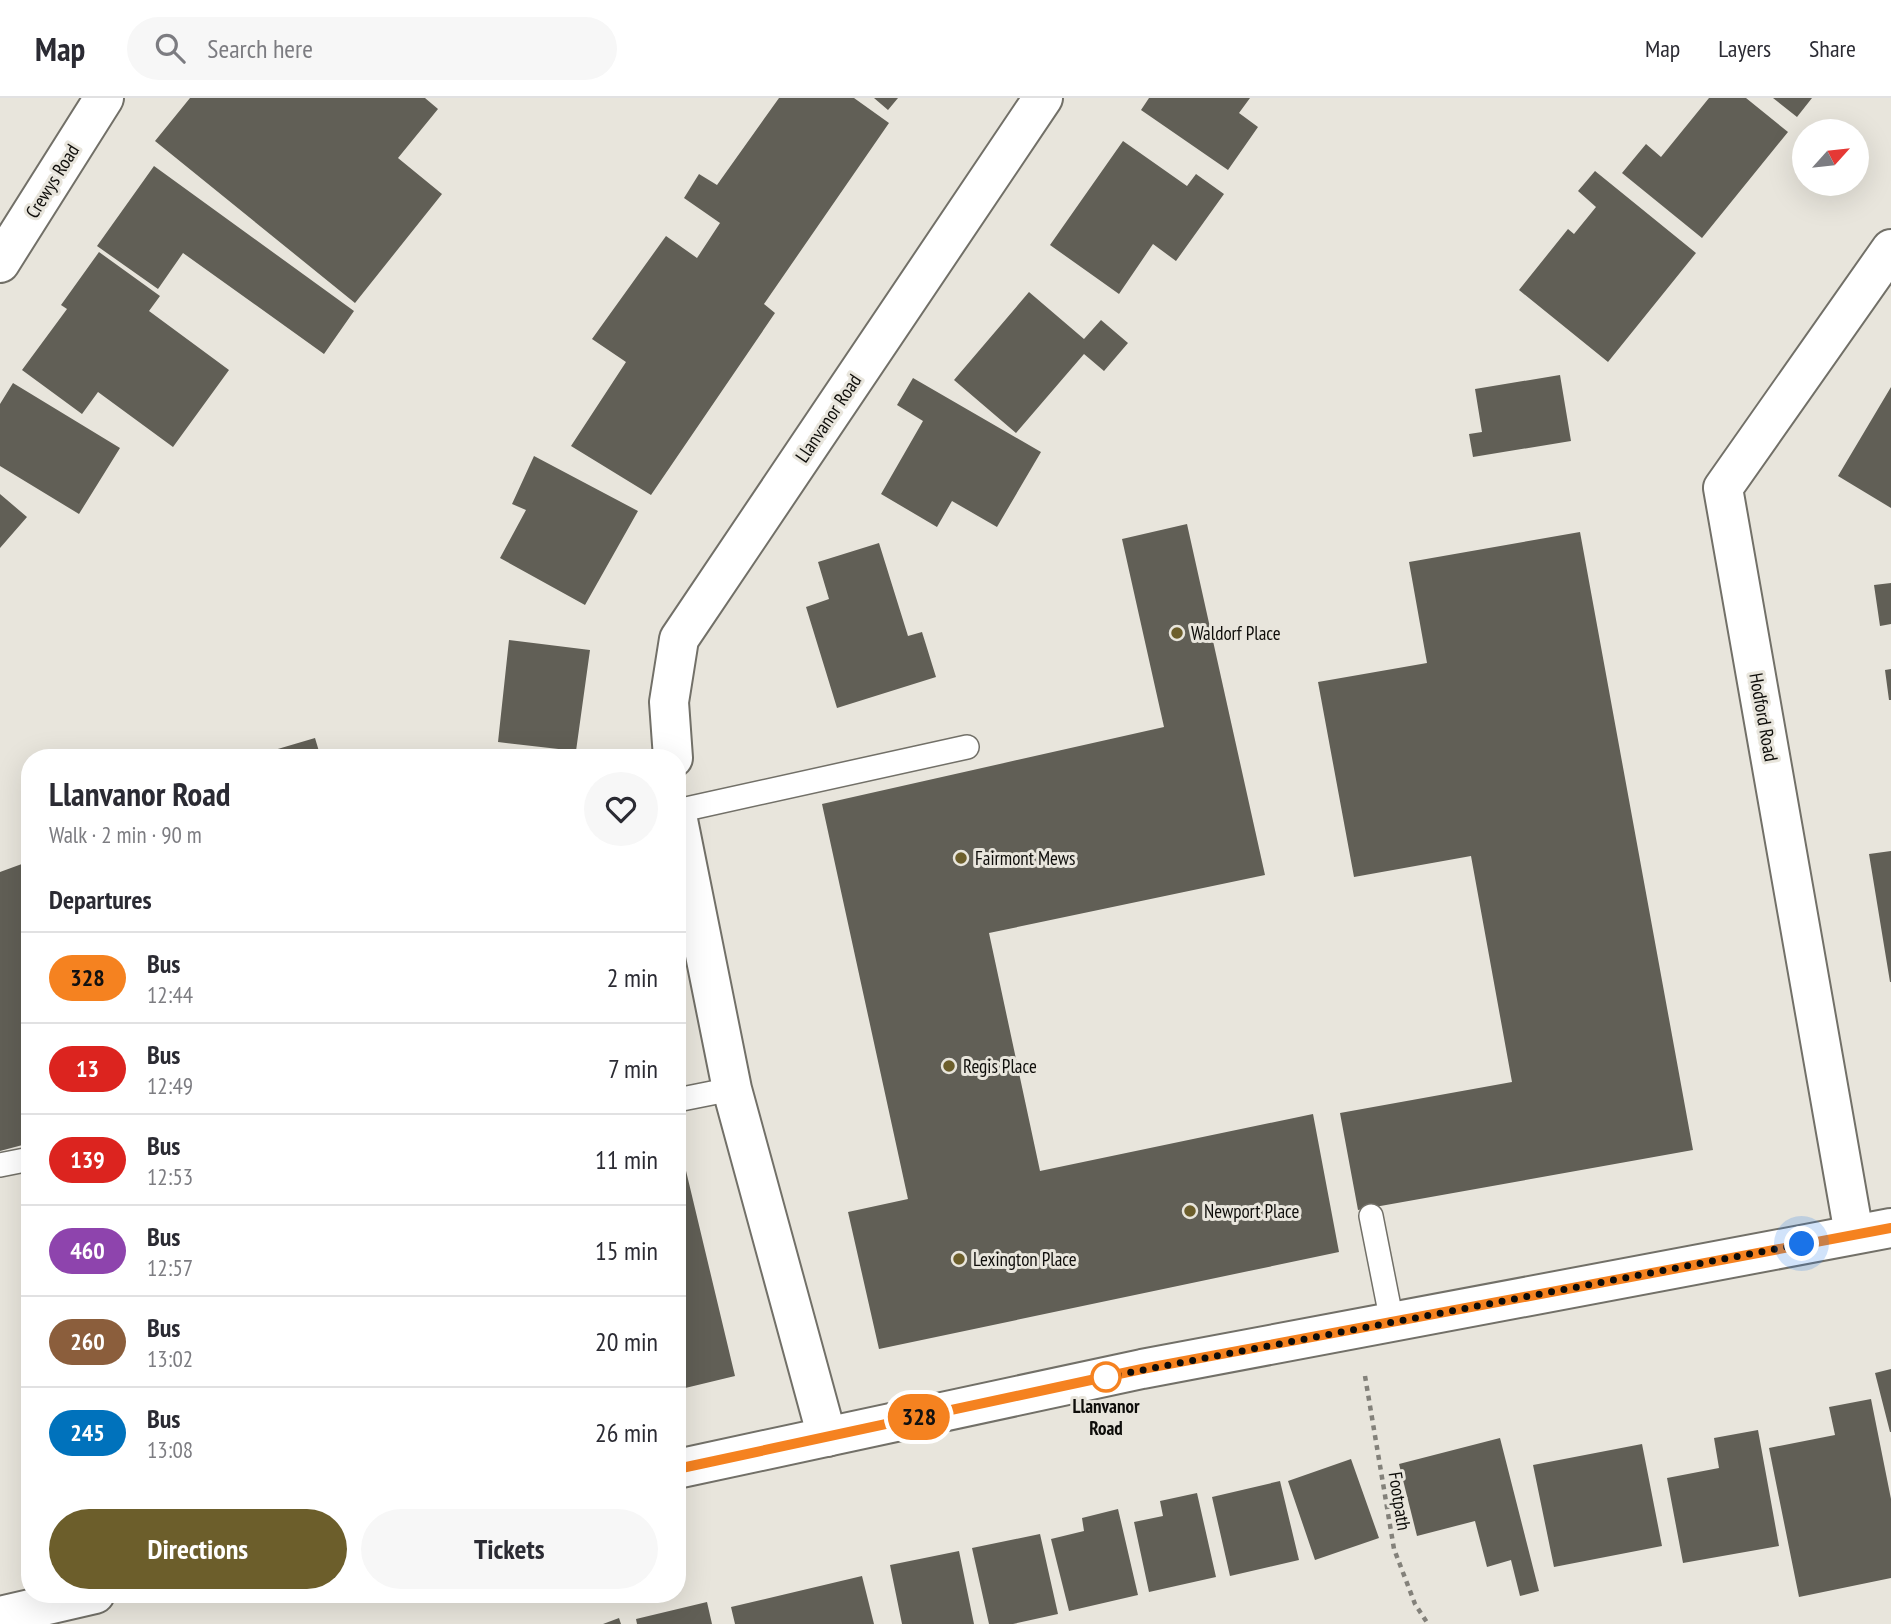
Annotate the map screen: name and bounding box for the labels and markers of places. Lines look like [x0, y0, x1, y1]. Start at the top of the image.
place label: Waldorf Place [1191, 621, 1281, 645]
marker: Waldorf Place [1169, 625, 1185, 641]
place label: Fairmont Mews [975, 846, 1075, 870]
marker: Fairmont Mews [953, 850, 969, 866]
place label: Regis Place [963, 1054, 1037, 1078]
marker: Regis Place [941, 1058, 957, 1074]
place label: Newport Place [1204, 1199, 1300, 1223]
marker: Newport Place [1182, 1203, 1198, 1219]
place label: Lexington Place [973, 1247, 1077, 1271]
marker: Lexington Place [951, 1251, 967, 1267]
marker: Llanvanor Road [1091, 1362, 1121, 1392]
place label: Llanvanor Road [1072, 1394, 1140, 1440]

